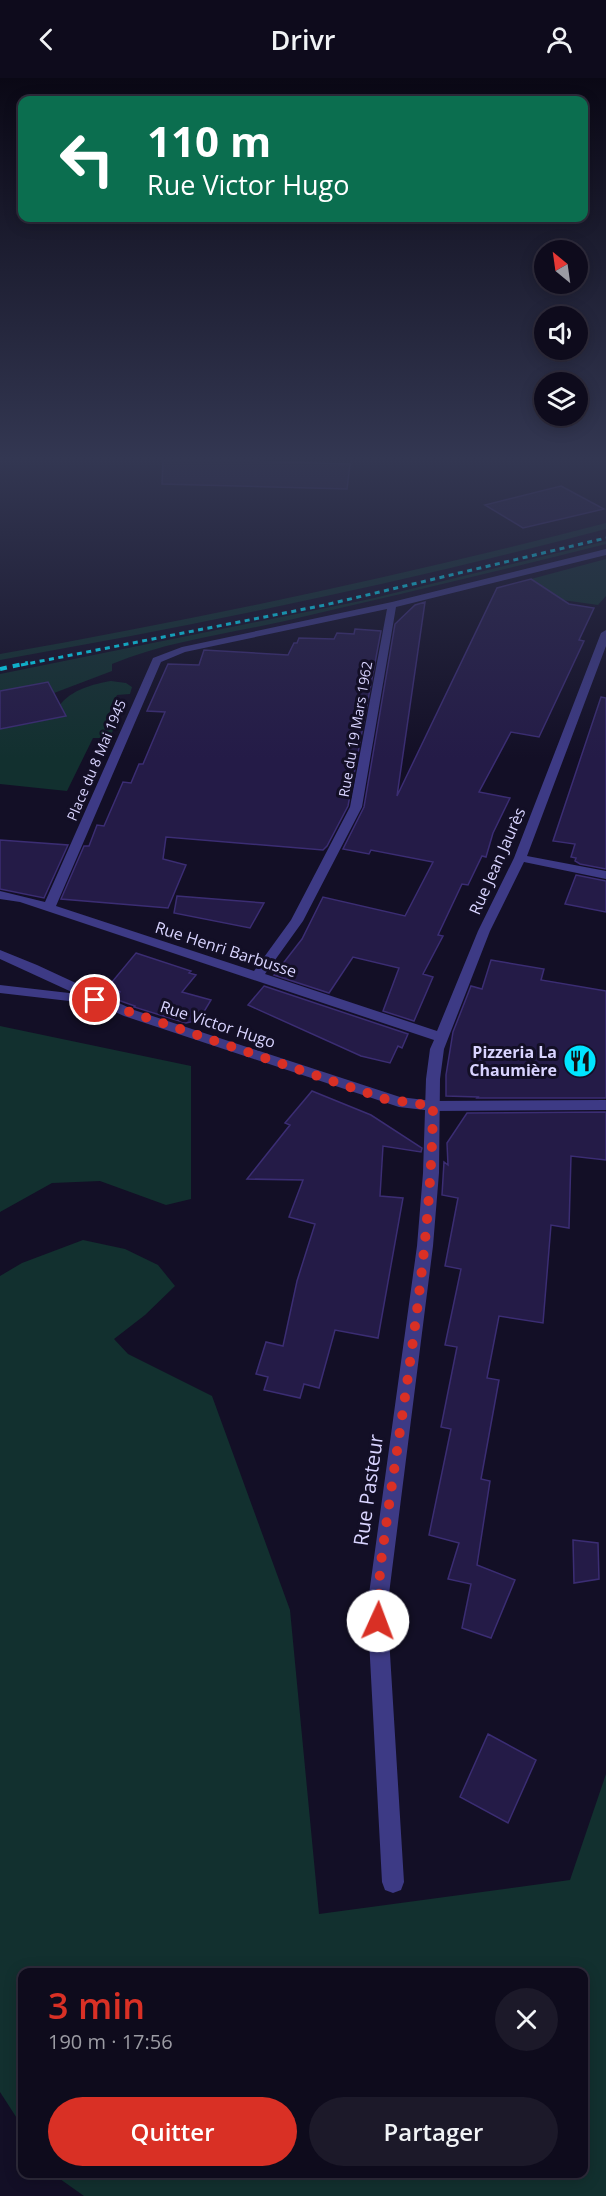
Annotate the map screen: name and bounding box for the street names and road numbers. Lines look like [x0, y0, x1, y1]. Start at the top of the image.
street label: Rue du 19 Mars 1962 [334, 660, 376, 798]
street label: Place du 8 Mai 1945 [62, 696, 130, 824]
street label: Rue Jean Jaurès [464, 804, 530, 918]
street label: Rue Henri Barbusse [152, 916, 300, 982]
street label: Rue Victor Hugo [158, 995, 278, 1053]
street label: Rue Pasteur [347, 1432, 389, 1548]

